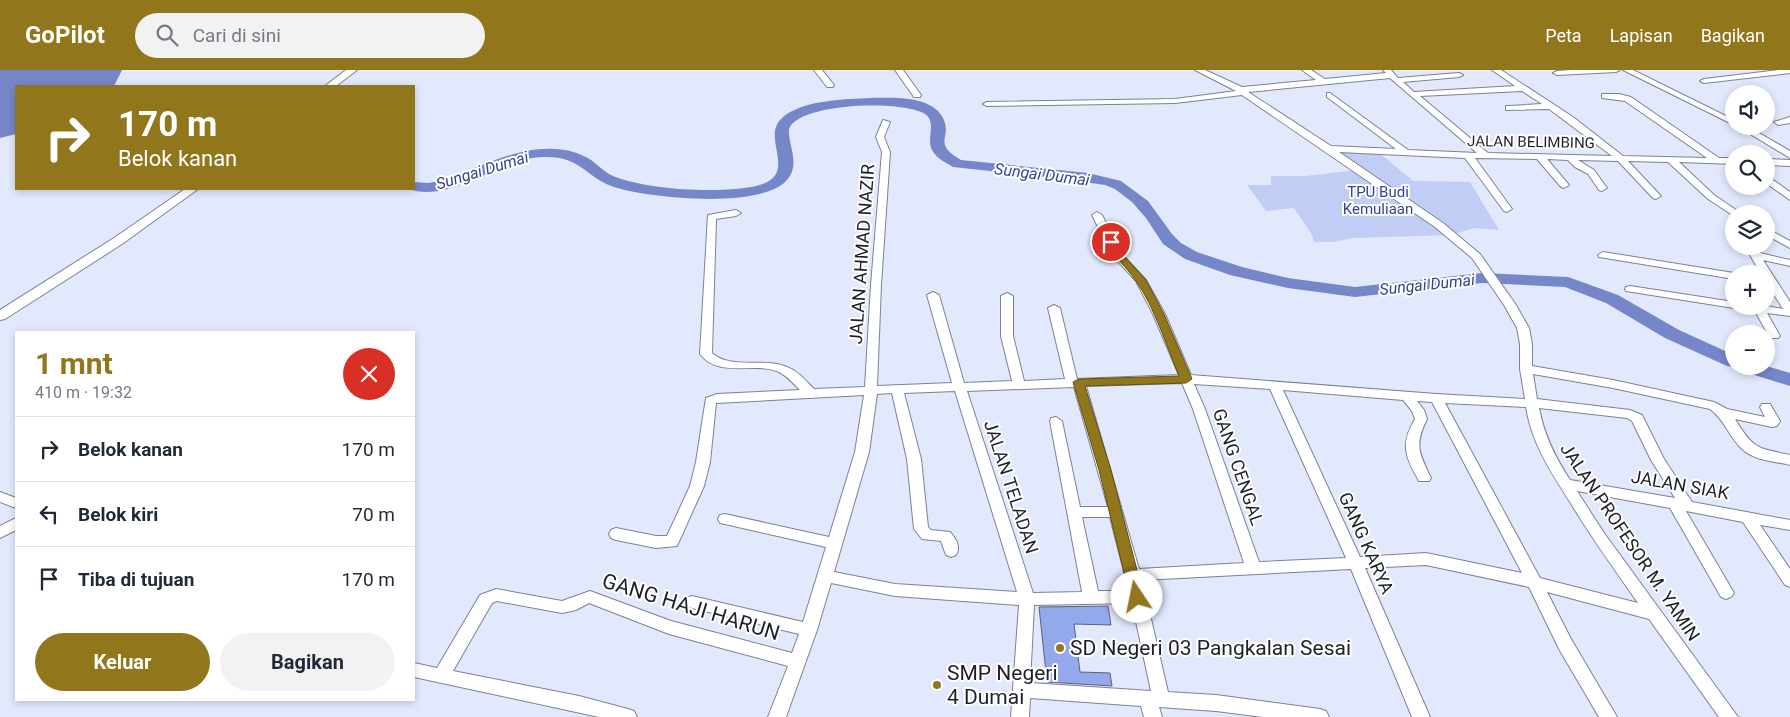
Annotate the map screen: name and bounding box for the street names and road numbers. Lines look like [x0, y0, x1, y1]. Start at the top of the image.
street label: JALAN BELIMBING [1467, 132, 1595, 152]
street label: JALAN AHMAD NAZIR [845, 163, 878, 345]
street label: GANG CENGAL [1209, 406, 1268, 528]
street label: JALAN TELADAN [980, 418, 1043, 556]
street label: JALAN PROFESOR M. YAMIN [1556, 439, 1705, 645]
street label: JALAN SIAK [1629, 466, 1731, 504]
street label: GANG KARYA [1335, 489, 1398, 597]
street label: GANG HAJI HARUN [599, 569, 783, 645]

